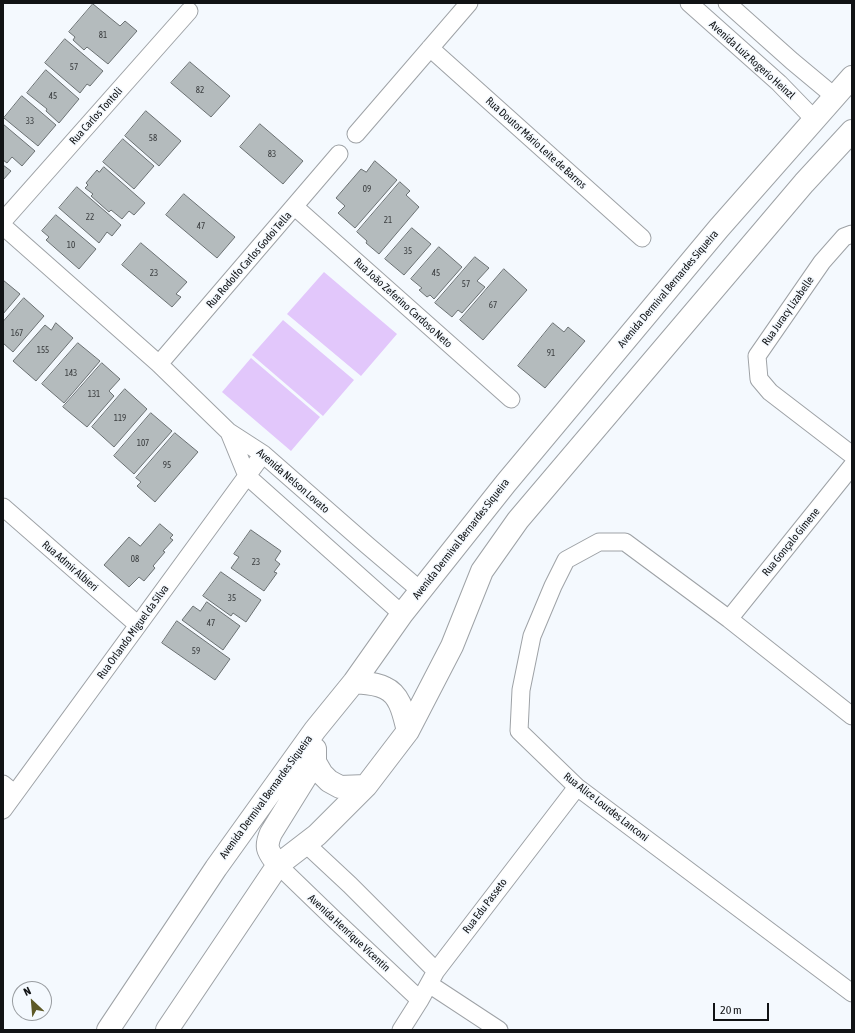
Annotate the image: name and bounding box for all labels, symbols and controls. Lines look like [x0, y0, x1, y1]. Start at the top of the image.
street label: Avenida Luiz Rogerio Heinzl [706, 18, 798, 102]
house number: 81 [99, 30, 107, 40]
house number: 57 [70, 62, 78, 72]
street label: Rua Carlos Tontoli [67, 85, 125, 147]
house number: 82 [196, 85, 204, 95]
house number: 45 [49, 91, 57, 101]
street label: Rua Doutor Mário Leite de Barros [483, 94, 589, 192]
house number: 33 [26, 116, 34, 126]
house number: 58 [149, 133, 157, 143]
house number: 83 [268, 149, 276, 159]
house number: 09 [363, 184, 371, 194]
street label: Rua Rodolfo Carlos Godoi Tella [204, 209, 294, 311]
house number: 22 [86, 212, 94, 222]
house number: 21 [384, 215, 392, 225]
house number: 47 [197, 221, 205, 231]
street label: Avenida Dermival Bernardes Siqueira [615, 228, 721, 350]
house number: 10 [67, 240, 75, 250]
house number: 35 [404, 246, 412, 256]
street label: Rua João Zeferino Cardoso Neto [351, 255, 455, 351]
house number: 23 [150, 268, 158, 278]
house number: 45 [432, 268, 440, 278]
street label: Rua Juracy Lizabelle [759, 274, 817, 348]
house number: 57 [462, 279, 470, 289]
house number: 67 [489, 300, 497, 310]
house number: 167 [11, 328, 23, 338]
house number: 155 [37, 345, 49, 355]
house number: 91 [547, 348, 555, 358]
house number: 143 [65, 368, 77, 378]
house number: 131 [88, 389, 100, 399]
house number: 119 [114, 413, 126, 423]
house number: 107 [137, 438, 149, 448]
street label: Avenida Nelson Lovato [254, 446, 332, 516]
house number: 95 [163, 460, 171, 470]
street label: Avenida Dermival Bernardes Siqueira [410, 476, 512, 602]
street label: Rua Gonçalo Gimene [759, 505, 823, 579]
street label: Rua Admir Albieri [39, 538, 101, 594]
house number: 08 [131, 554, 139, 564]
house number: 23 [252, 557, 260, 567]
street label: Rua Orlando Miguel da Silva [94, 582, 172, 682]
house number: 35 [228, 593, 236, 603]
house number: 47 [207, 618, 215, 628]
house number: 59 [192, 646, 200, 656]
street label: Avenida Dermival Bernardes Siqueira [217, 733, 315, 861]
street label: Rua Alice Lourdes Lanconi [561, 770, 651, 844]
street label: Rua Edu Passeto [460, 876, 510, 936]
street label: Avenida Henrique Vicentin [305, 892, 393, 974]
north arrow [12, 981, 52, 1021]
text: N [22, 984, 33, 998]
scale bar [715, 995, 771, 1021]
text: 20 m [720, 1003, 742, 1017]

